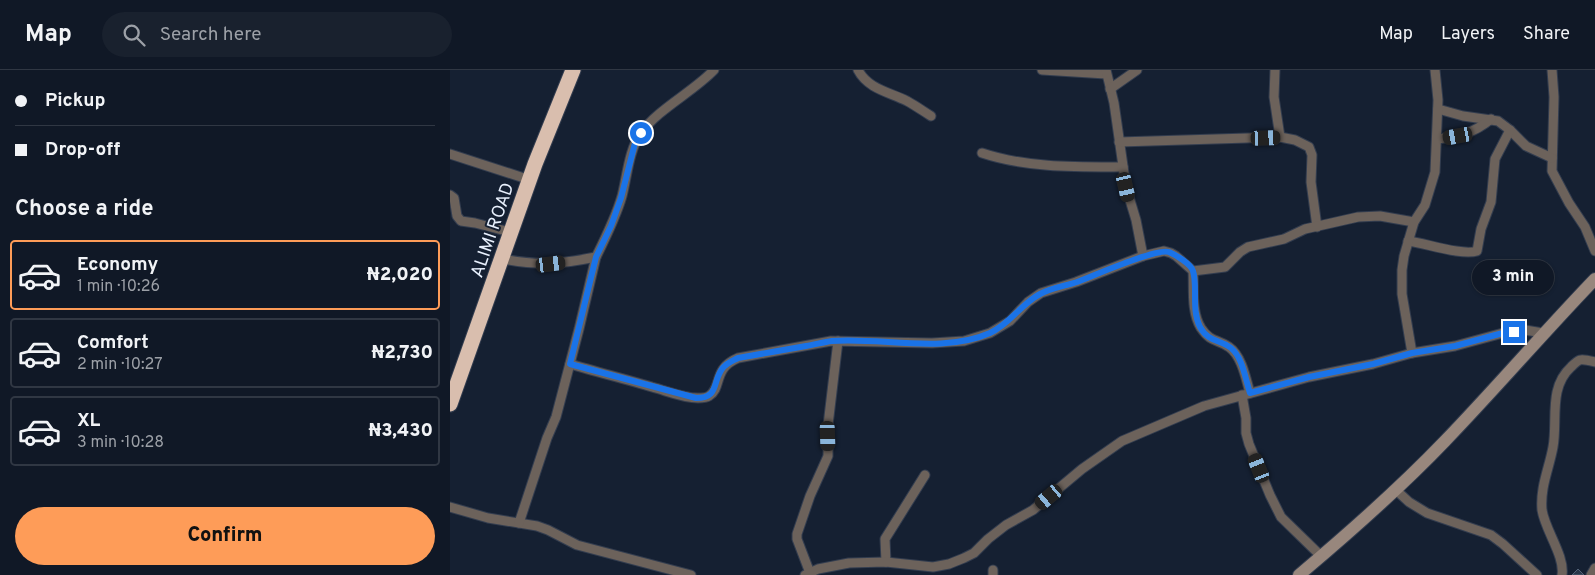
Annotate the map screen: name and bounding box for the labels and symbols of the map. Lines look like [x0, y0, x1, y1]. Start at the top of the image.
route start [630, 122, 652, 144]
car [1441, 126, 1474, 146]
car [1250, 130, 1281, 146]
car [1115, 171, 1136, 203]
street label: ALIMI ROAD [466, 180, 520, 281]
car [535, 255, 566, 273]
callout: 3 min [1473, 260, 1555, 294]
route end [1503, 321, 1525, 343]
car [819, 421, 836, 451]
car [1246, 451, 1271, 485]
car [1032, 482, 1065, 512]

